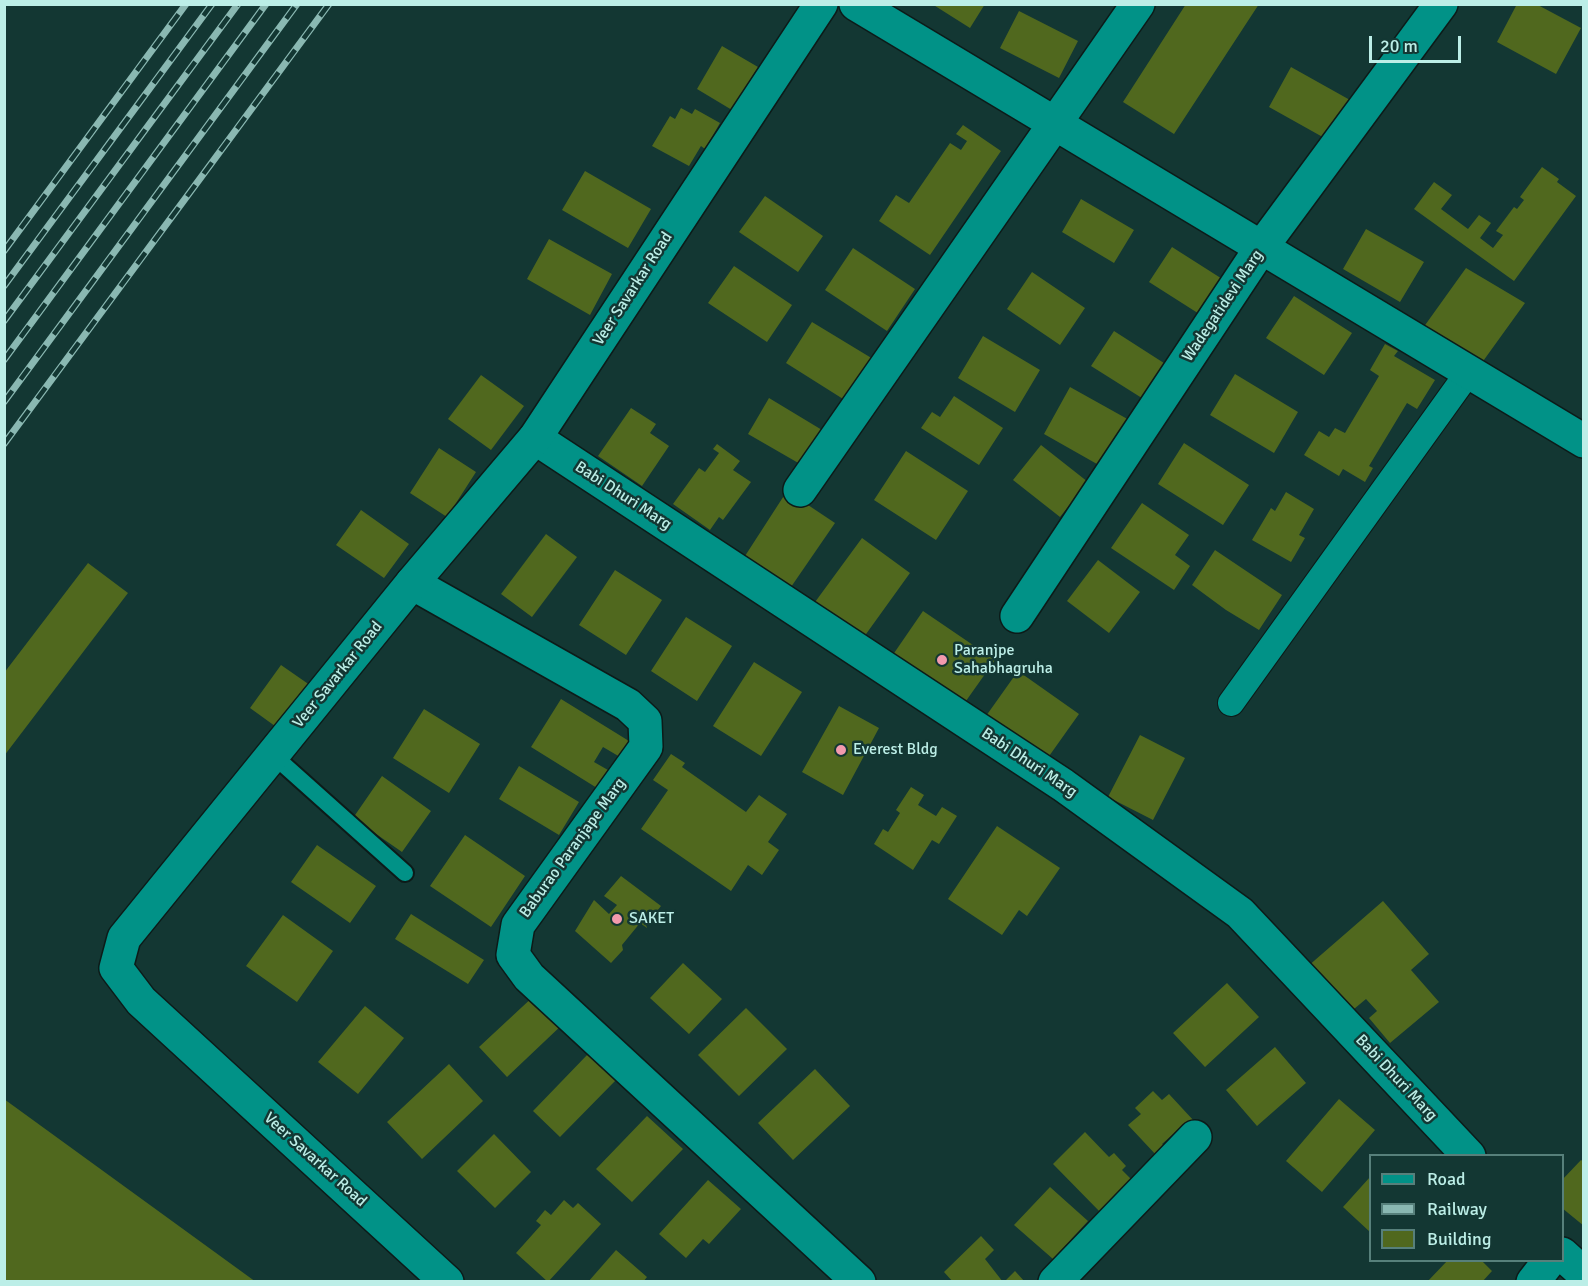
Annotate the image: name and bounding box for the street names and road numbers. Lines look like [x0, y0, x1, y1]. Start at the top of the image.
street label: Veer Savarkar Road [589, 229, 677, 349]
street label: Wadegatidevi Marg [1179, 247, 1267, 365]
street label: Babi Dhuri Marg [571, 458, 675, 534]
street label: Veer Savarkar Road [289, 618, 387, 732]
street label: Babi Dhuri Marg [978, 724, 1080, 802]
street label: Baburao Paranjape Marg [516, 774, 630, 922]
street label: Babi Dhuri Marg [1351, 1031, 1441, 1125]
street label: Veer Savarkar Road [260, 1109, 370, 1211]

